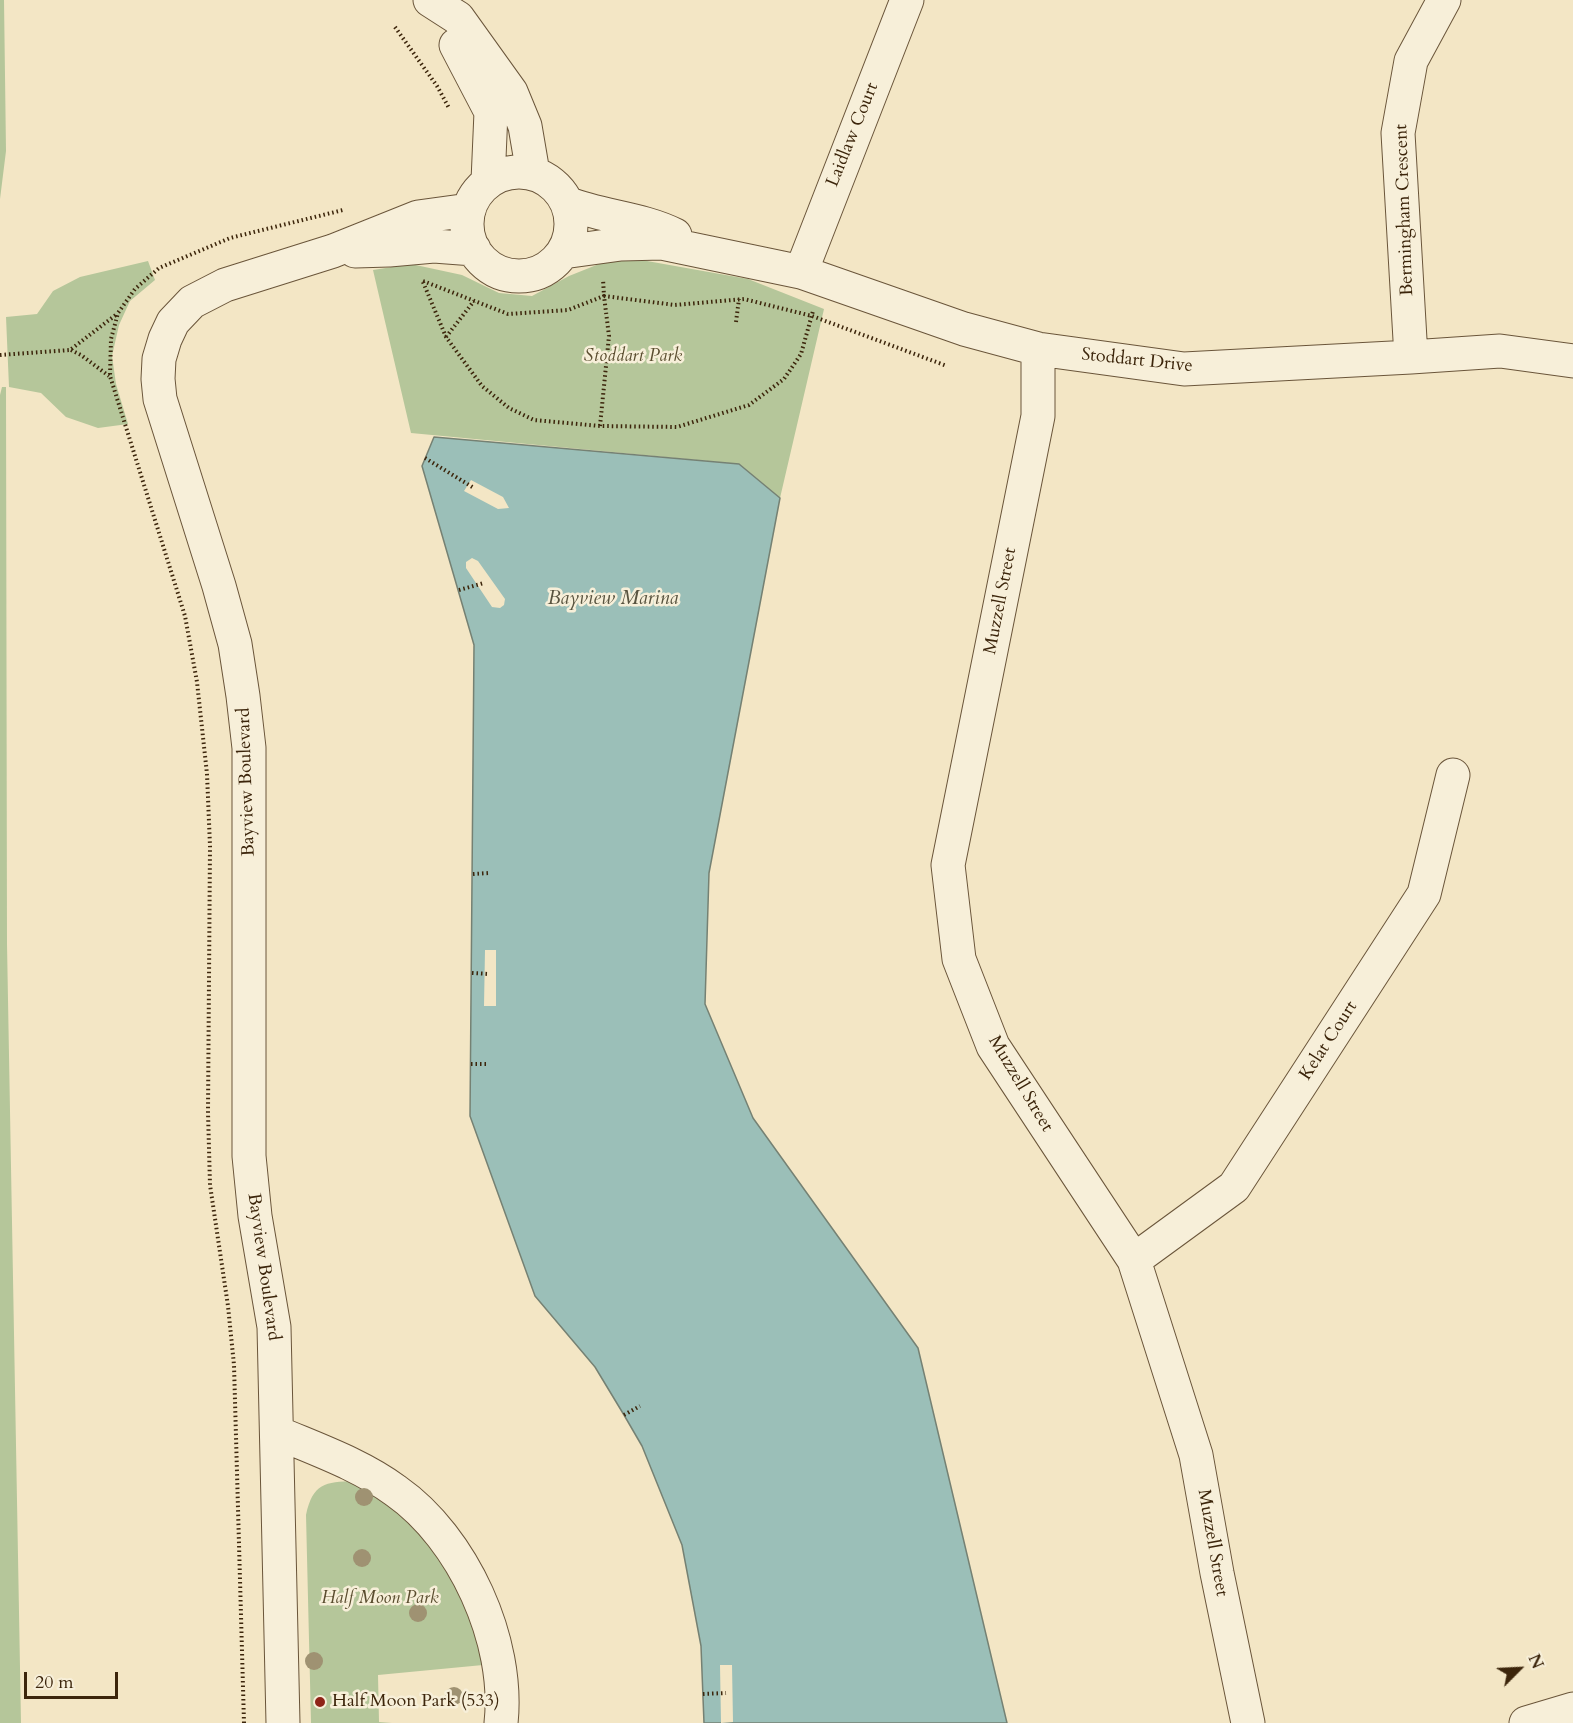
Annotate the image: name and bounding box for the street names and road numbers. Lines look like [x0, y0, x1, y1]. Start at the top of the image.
street label: Laidlaw Court [822, 80, 884, 190]
street label: Bermingham Crescent [1391, 124, 1419, 296]
street label: Stoddart Drive [1080, 344, 1194, 378]
street label: Muzzell Street [980, 546, 1022, 656]
street label: Bayview Boulevard [234, 707, 260, 857]
street label: Kelat Court [1295, 997, 1363, 1085]
street label: Muzzell Street [983, 1032, 1057, 1136]
street label: Bayview Boulevard [242, 1192, 284, 1342]
street label: Muzzell Street [1192, 1488, 1232, 1598]

